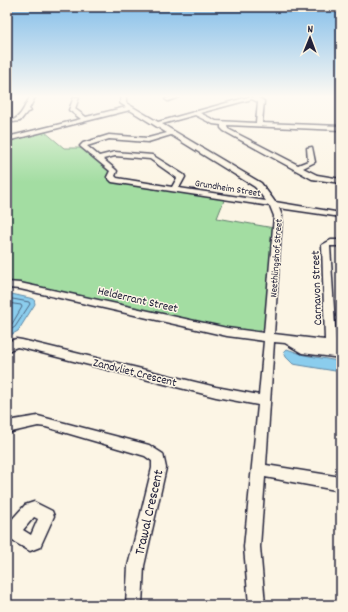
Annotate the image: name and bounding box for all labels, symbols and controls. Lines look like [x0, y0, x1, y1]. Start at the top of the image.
north arrow [290, 18, 330, 58]
text: N [307, 22, 314, 38]
street label: Grundheim Street [194, 177, 262, 201]
street label: Neethlingshof Street [267, 218, 287, 298]
street label: Carnavon Street [308, 250, 327, 326]
street label: Helderrant Street [96, 283, 180, 318]
street label: Zandvliet Crescent [91, 355, 179, 392]
street label: Trawal Crescent [130, 468, 169, 557]

